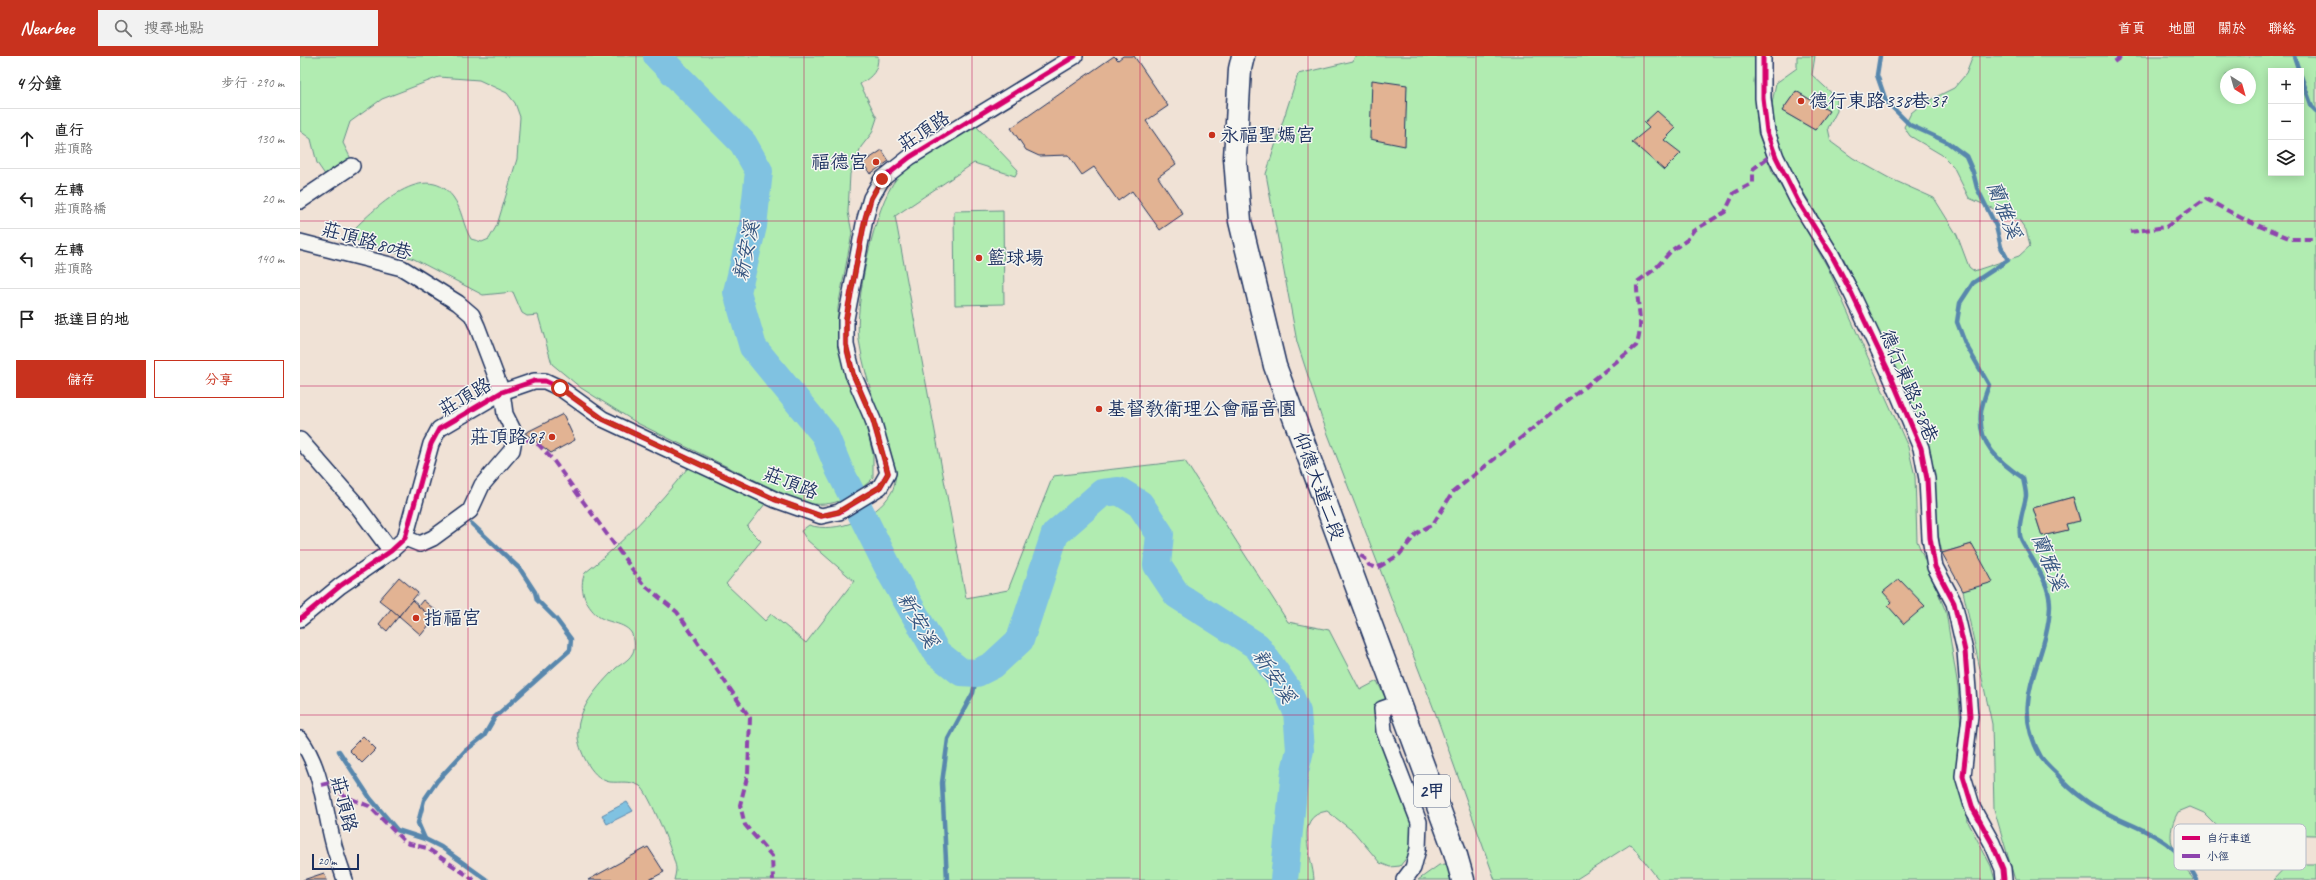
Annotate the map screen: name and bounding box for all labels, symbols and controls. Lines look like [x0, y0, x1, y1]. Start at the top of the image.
search box [98, 10, 378, 46]
text: Nearbee [20, 16, 74, 40]
icon: search [112, 17, 134, 39]
text: 搜尋地點 [144, 19, 204, 38]
text: 首頁 [2118, 20, 2146, 37]
text: 地圖 [2168, 20, 2196, 37]
text: 關於 [2218, 20, 2246, 37]
text: 聯絡 [2268, 20, 2296, 37]
north arrow [2220, 68, 2256, 104]
map controls [2268, 68, 2304, 176]
button: + [2268, 68, 2304, 104]
text: 4 分鐘 [16, 73, 62, 94]
text: 步行 · 290 m [221, 75, 284, 91]
place label: 德行東路338巷37 [1809, 89, 1948, 113]
marker: 德行東路338巷37 [1796, 96, 1806, 106]
button: − [2268, 104, 2304, 140]
street label: 莊頂路 [894, 105, 954, 157]
text: 直行 [54, 121, 84, 140]
place label: 永福聖媽宮 [1220, 123, 1315, 147]
icon: ahead [16, 128, 38, 150]
marker: 永福聖媽宮 [1207, 130, 1217, 140]
text: 130 m [256, 131, 284, 147]
button: layers [2268, 140, 2304, 176]
text: 莊頂路 [54, 141, 93, 157]
place label: 福德宮 [811, 150, 868, 174]
marker: 福德宮 [871, 157, 881, 167]
route end [873, 170, 891, 188]
water label: 蘭雅溪 [1981, 178, 2027, 243]
text: 左轉 [54, 181, 84, 200]
icon: left [16, 188, 38, 210]
text: 20 m [262, 191, 284, 207]
text: 莊頂路橋 [54, 201, 106, 217]
street label: 莊頂路80巷 [319, 217, 415, 265]
water label: 新安溪 [728, 218, 765, 283]
text: 左轉 [54, 241, 84, 260]
place label: 籃球場 [987, 246, 1044, 270]
icon: left [16, 248, 38, 270]
text: 140 m [256, 251, 284, 267]
marker: 籃球場 [974, 253, 984, 263]
text: 莊頂路 [54, 261, 93, 277]
icon: arrive [16, 308, 38, 330]
text: 抵達目的地 [54, 310, 129, 329]
street label: 德行東路338巷 [1874, 326, 1944, 446]
button: 儲存 [16, 360, 146, 398]
button: 分享 [154, 360, 284, 398]
street label: 莊頂路 [434, 372, 496, 422]
route start [551, 379, 569, 397]
place label: 基督教衛理公會福音園 [1107, 397, 1297, 421]
marker: 基督教衛理公會福音園 [1094, 404, 1104, 414]
place label: 莊頂路87 [470, 425, 545, 449]
street label: 仰德大道二段 [1288, 428, 1350, 544]
marker: 莊頂路87 [547, 432, 557, 442]
street label: 莊頂路 [760, 461, 822, 505]
water label: 蘭雅溪 [2026, 530, 2072, 595]
water label: 新安溪 [892, 588, 944, 653]
place label: 指福宮 [424, 606, 481, 630]
marker: 指福宮 [411, 613, 421, 623]
water label: 新安溪 [1247, 644, 1301, 709]
street label: 莊頂路 [325, 773, 363, 835]
road number: 2甲 [1414, 775, 1450, 807]
legend [2174, 824, 2306, 870]
text: 自行車道 [2207, 831, 2251, 845]
text: 小徑 [2207, 849, 2229, 863]
scale bar [312, 852, 359, 871]
text: 20 m [318, 854, 337, 868]

